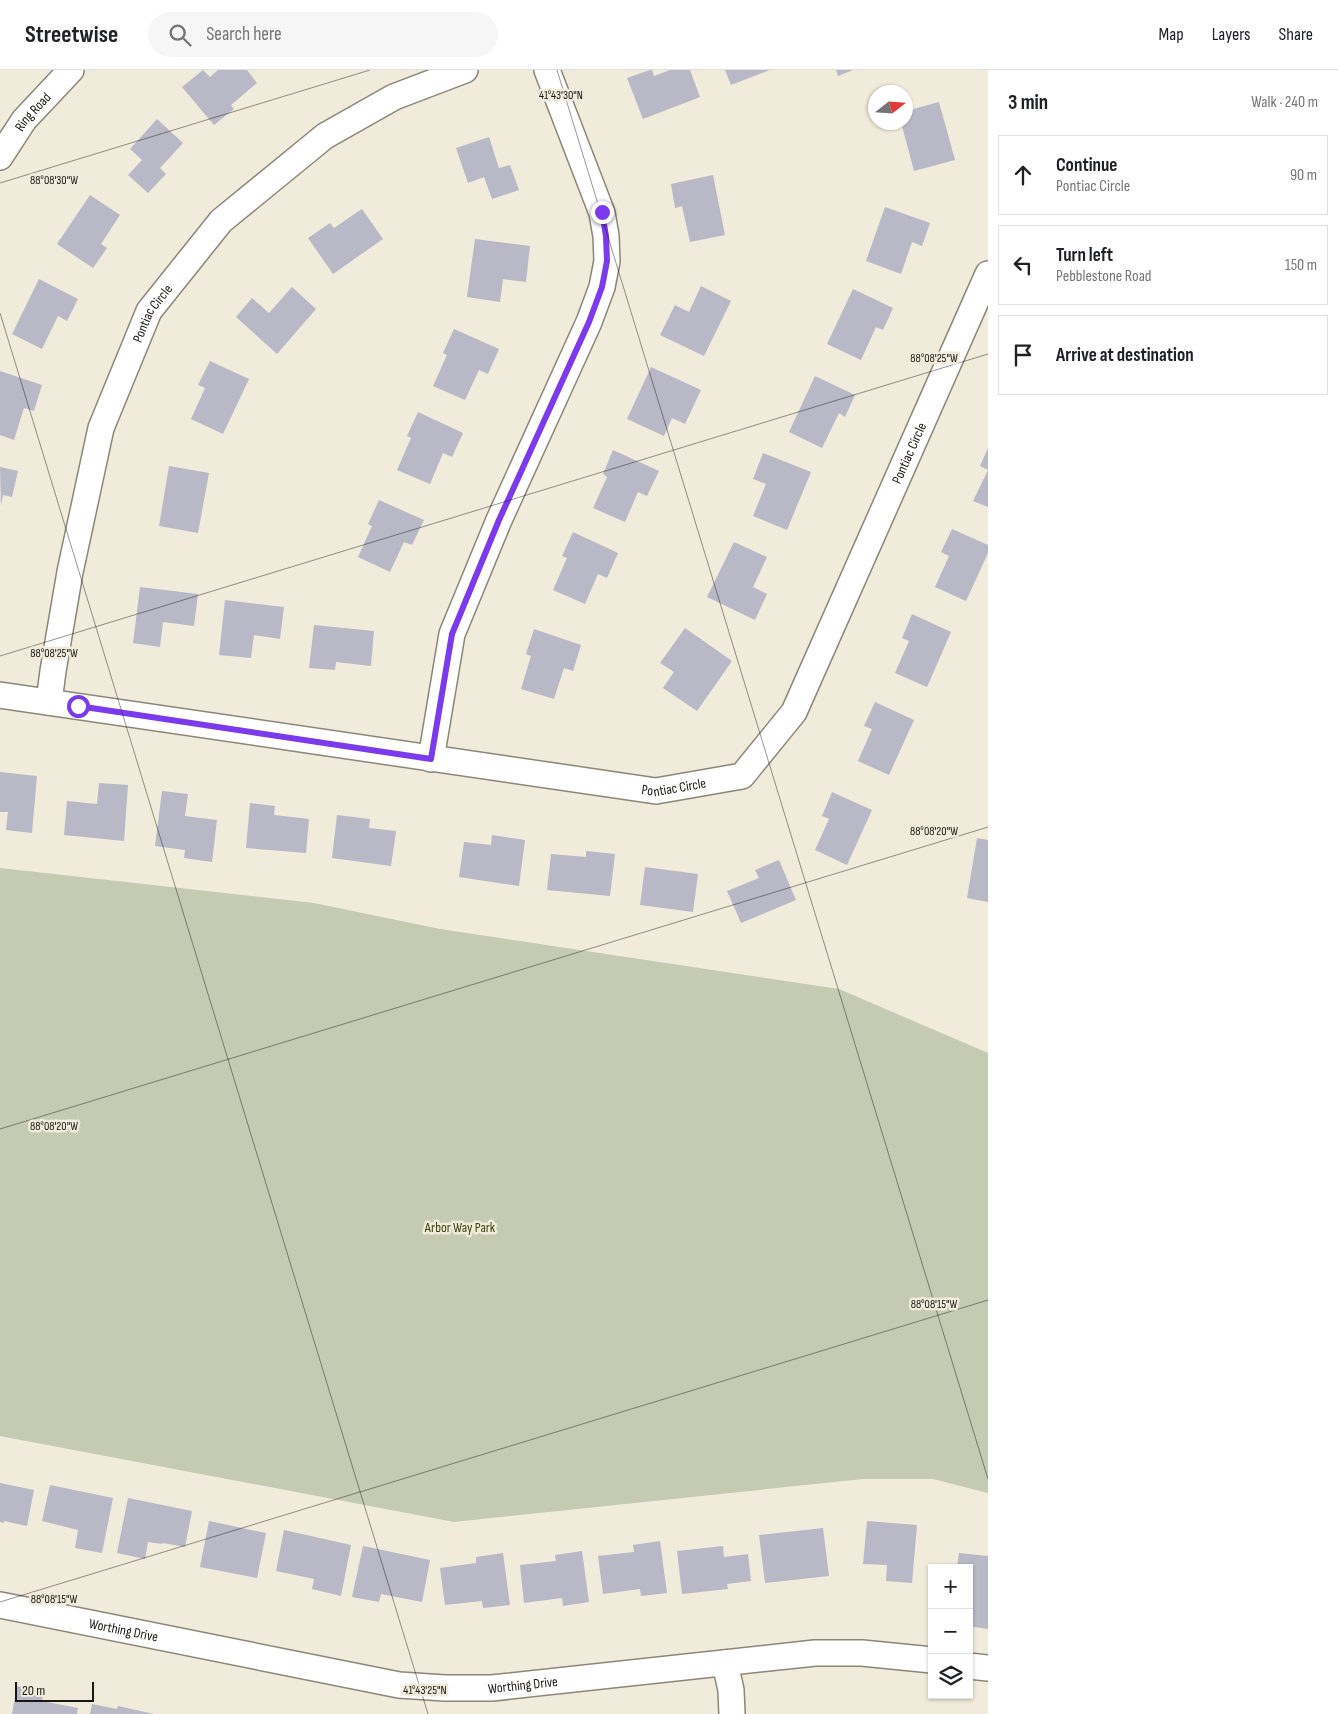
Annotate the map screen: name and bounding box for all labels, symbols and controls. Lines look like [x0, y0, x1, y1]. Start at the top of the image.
search box [148, 12, 498, 57]
text: Streetwise [25, 20, 118, 49]
icon: search [166, 21, 194, 49]
text: Search here [206, 23, 282, 46]
text: Map [1159, 24, 1184, 45]
text: Layers [1212, 24, 1251, 45]
text: Share [1279, 24, 1313, 45]
north arrow [868, 85, 913, 130]
text: 41°43'30"N [539, 88, 583, 103]
street label: Ring Road [11, 89, 55, 134]
text: 3 min [1008, 90, 1048, 115]
text: Walk · 240 m [1251, 93, 1318, 112]
text: Continue [1056, 154, 1117, 177]
icon: ahead [1009, 161, 1037, 189]
text: 90 m [1290, 166, 1317, 185]
text: 88°08'30"W [30, 173, 78, 188]
text: Pontiac Circle [1056, 177, 1130, 196]
route end [591, 201, 614, 224]
text: Turn left [1056, 244, 1113, 267]
icon: left [1009, 251, 1037, 279]
text: 150 m [1285, 256, 1317, 275]
text: Pebblestone Road [1056, 267, 1152, 286]
street label: Pontiac Circle [129, 281, 176, 345]
icon: arrive [1009, 341, 1037, 369]
text: Arrive at destination [1056, 344, 1194, 367]
text: 88°08'25"W [910, 351, 958, 366]
street label: Pontiac Circle [888, 420, 930, 486]
text: 88°08'25"W [30, 646, 78, 661]
route start [67, 695, 90, 718]
street label: Pontiac Circle [640, 774, 707, 800]
text: 88°08'20"W [910, 824, 958, 839]
text: 88°08'20"W [30, 1119, 78, 1134]
park label: Arbor Way Park [424, 1219, 496, 1236]
text: 88°08'15"W [911, 1297, 958, 1312]
map controls [928, 1564, 973, 1699]
button: + [928, 1564, 973, 1609]
text: 88°08'15"W [31, 1592, 78, 1607]
button: − [928, 1609, 973, 1654]
street label: Worthing Drive [87, 1615, 159, 1645]
button: layers [928, 1654, 973, 1699]
street label: Worthing Drive [487, 1673, 559, 1697]
scale bar [15, 1679, 94, 1702]
text: 20 m [22, 1682, 45, 1699]
text: 41°43'25"N [403, 1683, 447, 1698]

